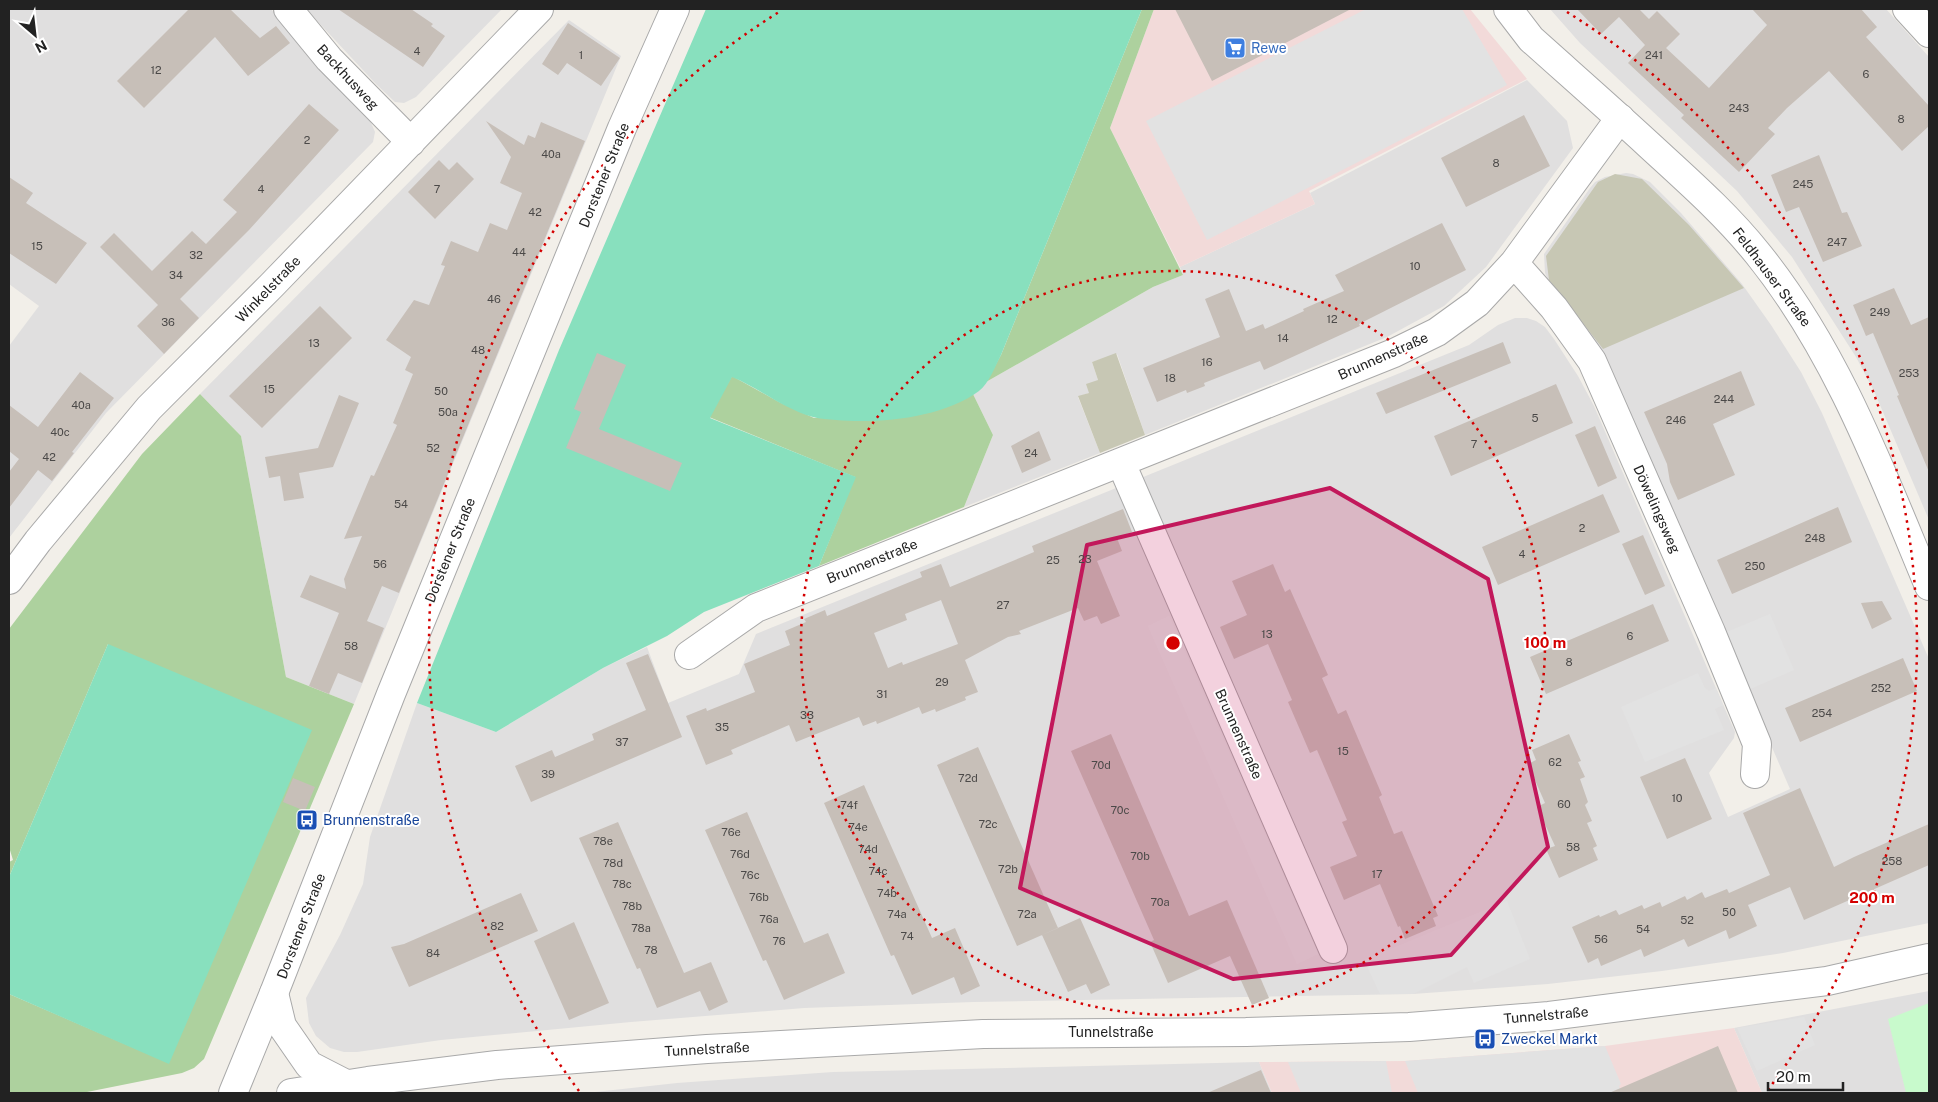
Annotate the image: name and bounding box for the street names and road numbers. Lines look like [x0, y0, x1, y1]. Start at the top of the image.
street label: Backhusweg [314, 41, 382, 113]
street label: Dorstener Straße [576, 120, 632, 230]
street label: Feldhauser Straße [1730, 224, 1814, 330]
street label: Winkelstraße [232, 252, 304, 325]
street label: Brunnenstraße [1336, 329, 1430, 383]
street label: Döwelingsweg [1630, 462, 1684, 556]
street label: Dorstener Straße [422, 495, 478, 605]
street label: Brunnenstraße [824, 535, 920, 587]
street label: Brunnenstraße [1212, 687, 1266, 781]
street label: Dorstener Straße [274, 871, 329, 981]
street label: Tunnelstraße [1503, 1003, 1589, 1027]
street label: Tunnelstraße [1068, 1024, 1154, 1040]
street label: Tunnelstraße [664, 1039, 750, 1059]

